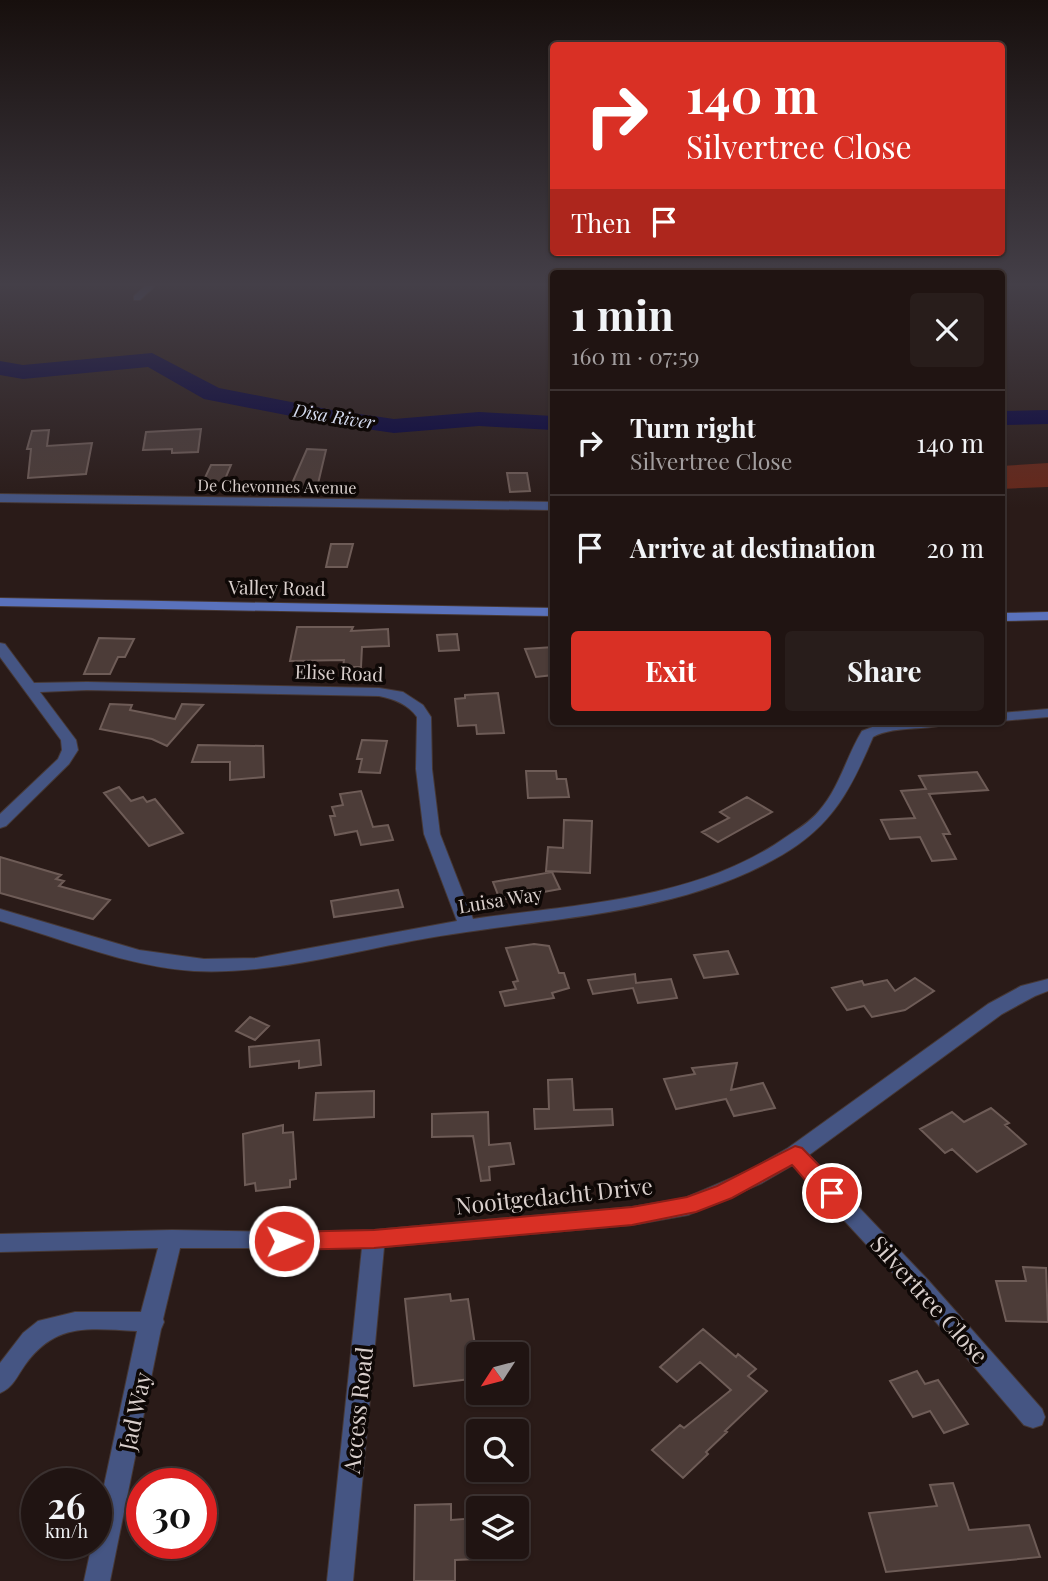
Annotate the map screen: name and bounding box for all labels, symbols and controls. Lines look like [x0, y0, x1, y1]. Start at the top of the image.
text: 140 m [686, 61, 818, 126]
icon: right [571, 70, 662, 161]
text: Silvertree Close [686, 124, 912, 167]
icon: arrive [645, 203, 683, 241]
text: Then [571, 205, 631, 240]
text: 1 min [571, 286, 674, 342]
button: close [910, 293, 984, 367]
text: 160 m · 07:59 [571, 340, 699, 371]
water label: Disa River [291, 398, 378, 434]
text: Turn right [630, 410, 756, 445]
icon: right [571, 424, 609, 462]
text: 140 m [916, 425, 984, 460]
text: Silvertree Close [630, 445, 792, 476]
street label: De Chevonnes Avenue [197, 474, 357, 498]
icon: arrive [571, 529, 609, 567]
text: Arrive at destination [630, 530, 876, 565]
text: 20 m [926, 530, 984, 565]
street label: Valley Road [227, 573, 326, 601]
button: Exit [571, 631, 771, 711]
button: Share [785, 631, 984, 711]
street label: Elise Road [294, 657, 384, 687]
street label: Luisa Way [456, 879, 544, 918]
pin [802, 1163, 862, 1223]
street label: Nooitgedacht Drive [454, 1169, 654, 1221]
icon: arrive [813, 1174, 851, 1212]
position arrow [247, 1204, 321, 1278]
street label: Silvertree Close [864, 1228, 996, 1370]
north arrow [466, 1342, 528, 1405]
map controls [466, 1342, 529, 1559]
street label: Access Road [335, 1345, 379, 1476]
street label: Jad Way [110, 1369, 157, 1454]
button: search [466, 1419, 529, 1482]
speed limit sign: 30 [126, 1468, 217, 1559]
text: 26 [48, 1481, 85, 1528]
button: layers [466, 1496, 529, 1559]
text: km/h [45, 1519, 88, 1543]

